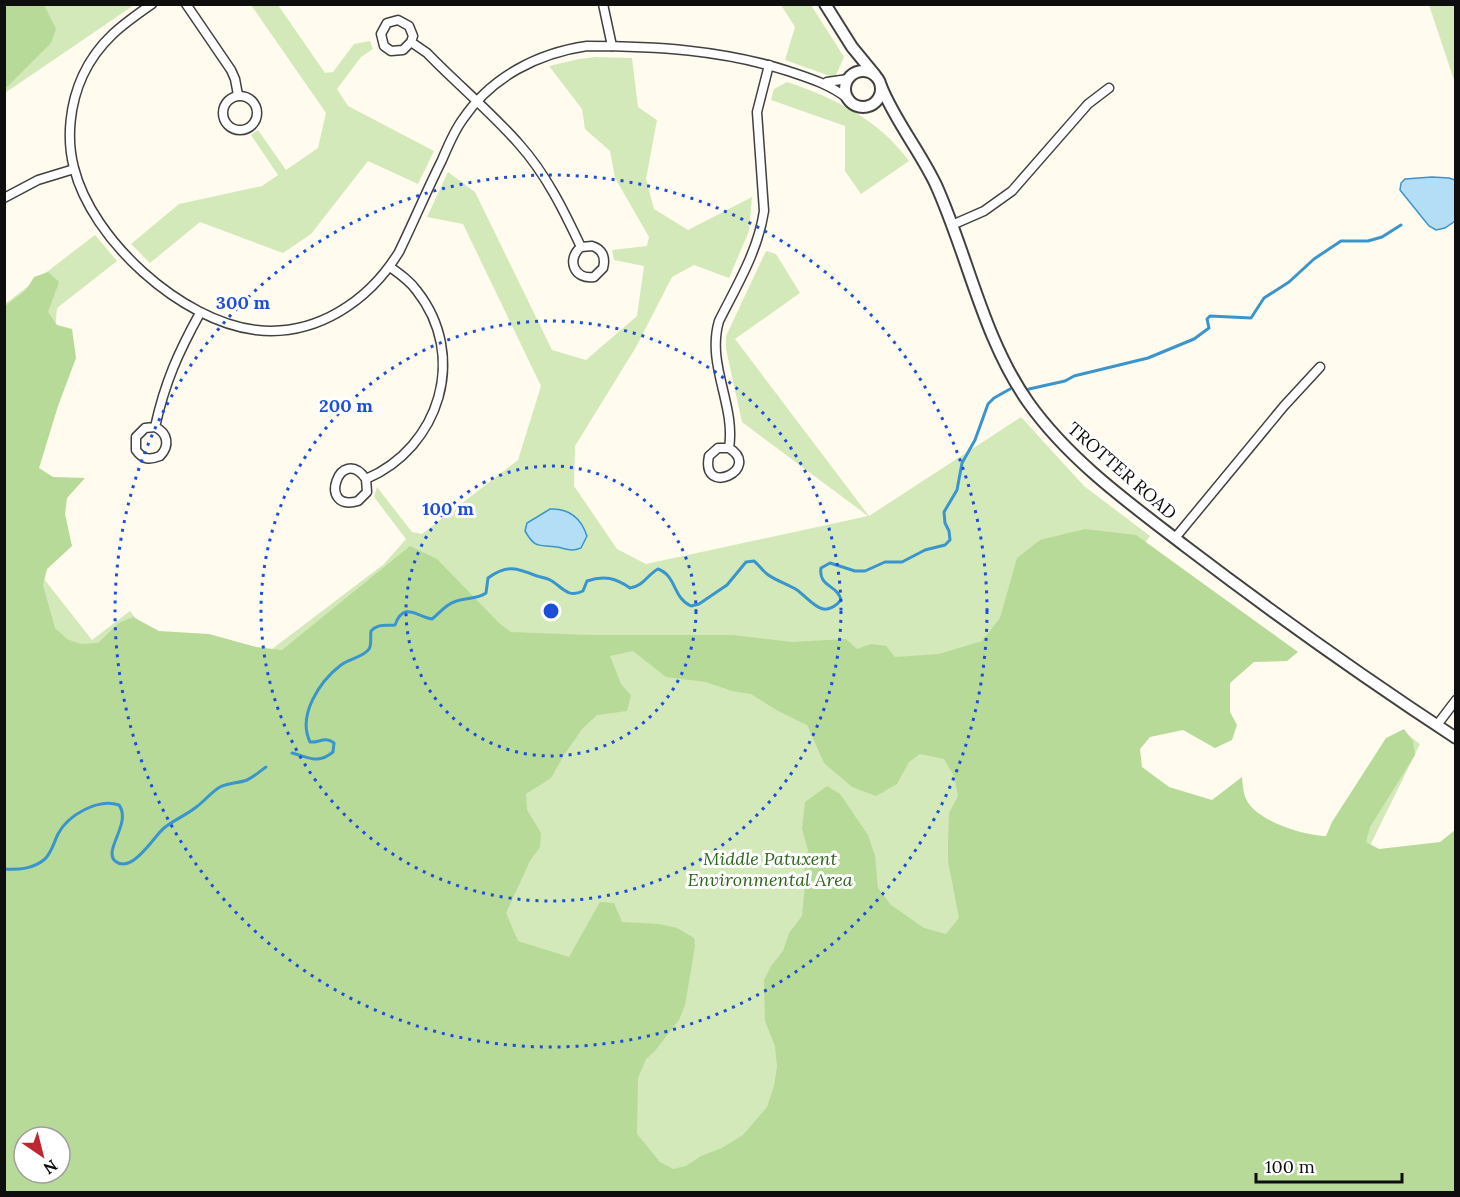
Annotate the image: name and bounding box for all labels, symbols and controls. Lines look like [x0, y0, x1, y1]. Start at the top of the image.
text: 300 m [216, 291, 271, 314]
text: 200 m [319, 394, 373, 417]
street label: TROTTER ROAD [1063, 417, 1182, 524]
text: 100 m [422, 497, 474, 520]
centre of rings [541, 601, 561, 621]
park label: Middle Patuxent Environmental Area [687, 847, 853, 891]
north arrow [12, 1125, 72, 1185]
scale bar [1256, 1146, 1402, 1184]
text: 100 m [1265, 1155, 1315, 1178]
text: N [40, 1156, 61, 1179]

